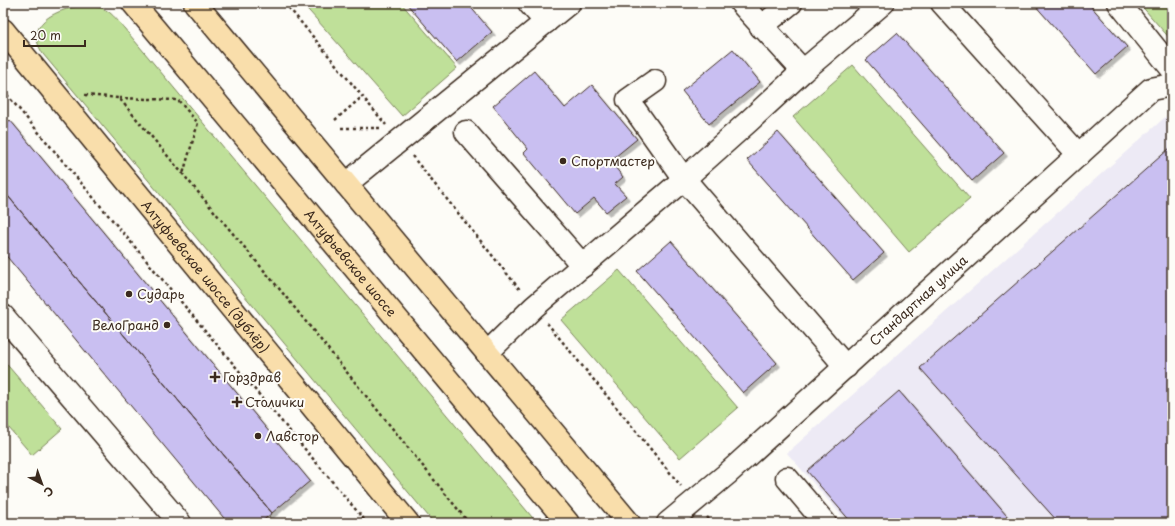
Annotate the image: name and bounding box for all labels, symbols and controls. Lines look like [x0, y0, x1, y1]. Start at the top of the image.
scale bar [24, 22, 85, 48]
text: 20 m [30, 26, 61, 44]
place label: Спортмастер [571, 151, 655, 170]
marker: Спортмастер [558, 156, 568, 166]
street label: Алтуфьевское шоссе (дублёр) [137, 196, 274, 357]
street label: Алтуфьевское шоссе [300, 205, 401, 321]
street label: Стандартная улица [865, 250, 972, 350]
place label: Сударь [137, 284, 185, 303]
marker: Сударь [124, 289, 134, 299]
place label: ВелоГранд [92, 315, 159, 334]
marker: ВелоГранд [162, 320, 172, 330]
place label: Горздрав [223, 367, 281, 386]
marker: Горздрав [210, 372, 220, 382]
place label: Столички [245, 392, 304, 411]
marker: Столички [232, 397, 242, 407]
place label: Лавстор [266, 426, 319, 445]
marker: Лавстор [253, 431, 263, 441]
north arrow [22, 464, 62, 504]
text: С [40, 483, 58, 501]

